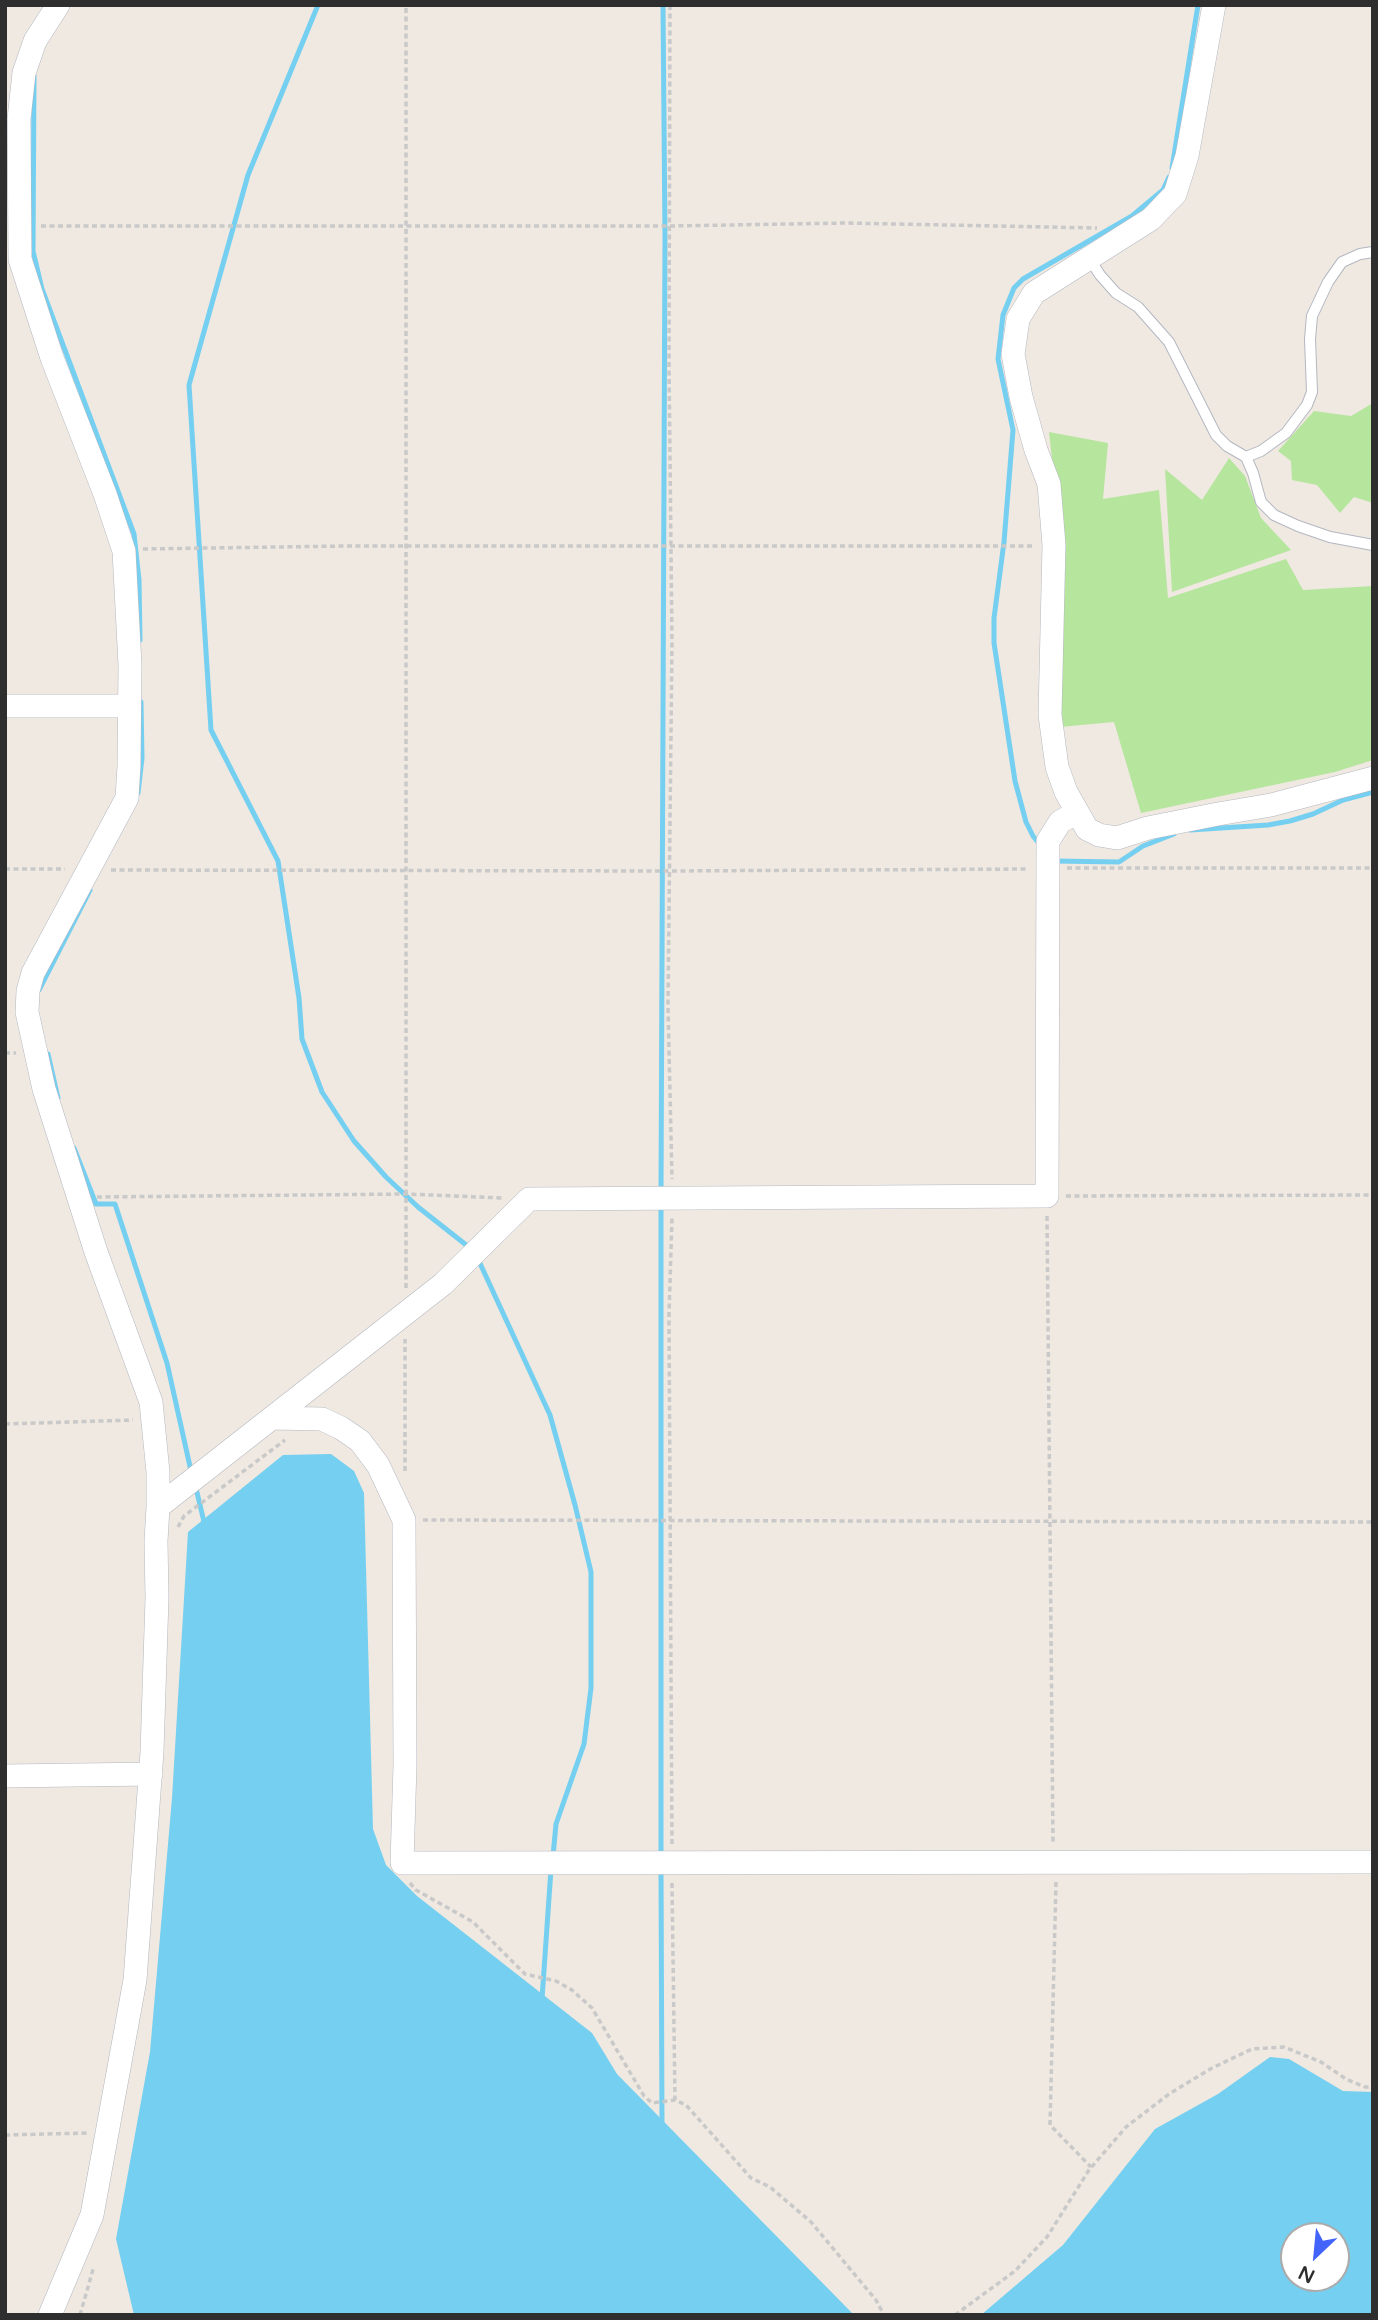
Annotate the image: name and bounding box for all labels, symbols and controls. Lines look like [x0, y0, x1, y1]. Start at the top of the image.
north arrow [1280, 2222, 1350, 2292]
text: N [1295, 2261, 1318, 2287]

